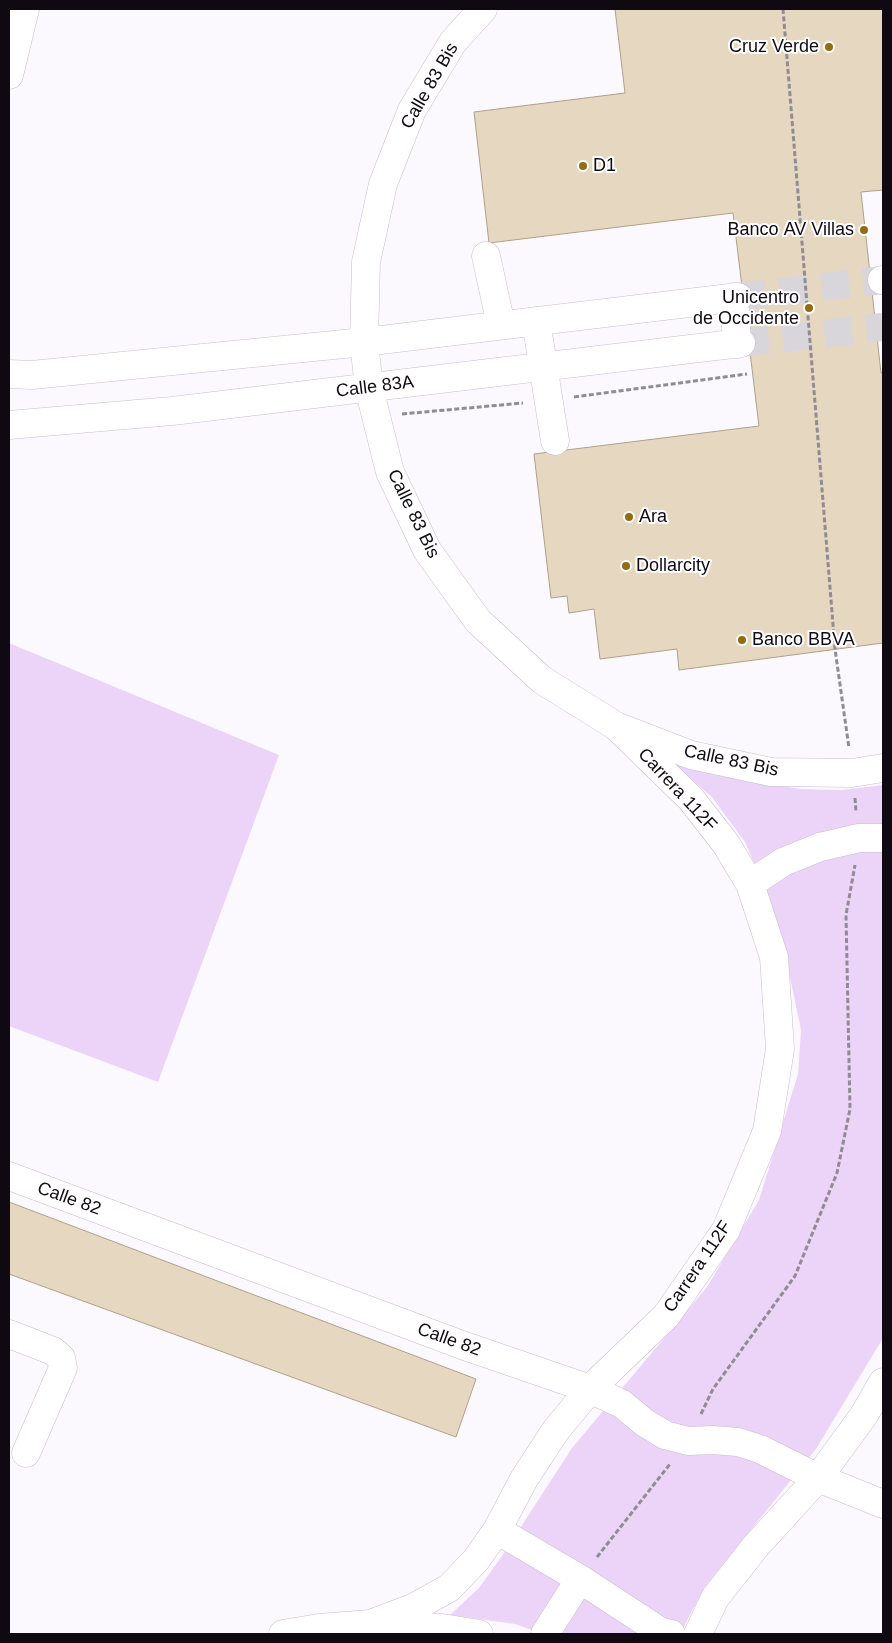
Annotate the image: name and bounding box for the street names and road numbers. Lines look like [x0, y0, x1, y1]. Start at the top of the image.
street label: Calle 83 Bis [397, 39, 463, 133]
street label: Calle 83A [335, 372, 415, 402]
street label: Calle 83 Bis [382, 466, 444, 562]
street label: Calle 83 Bis [682, 740, 780, 782]
street label: Carrera 112F [633, 744, 721, 836]
street label: Calle 82 [34, 1178, 104, 1220]
street label: Carrera 112F [659, 1217, 737, 1317]
street label: Calle 82 [414, 1319, 484, 1361]

